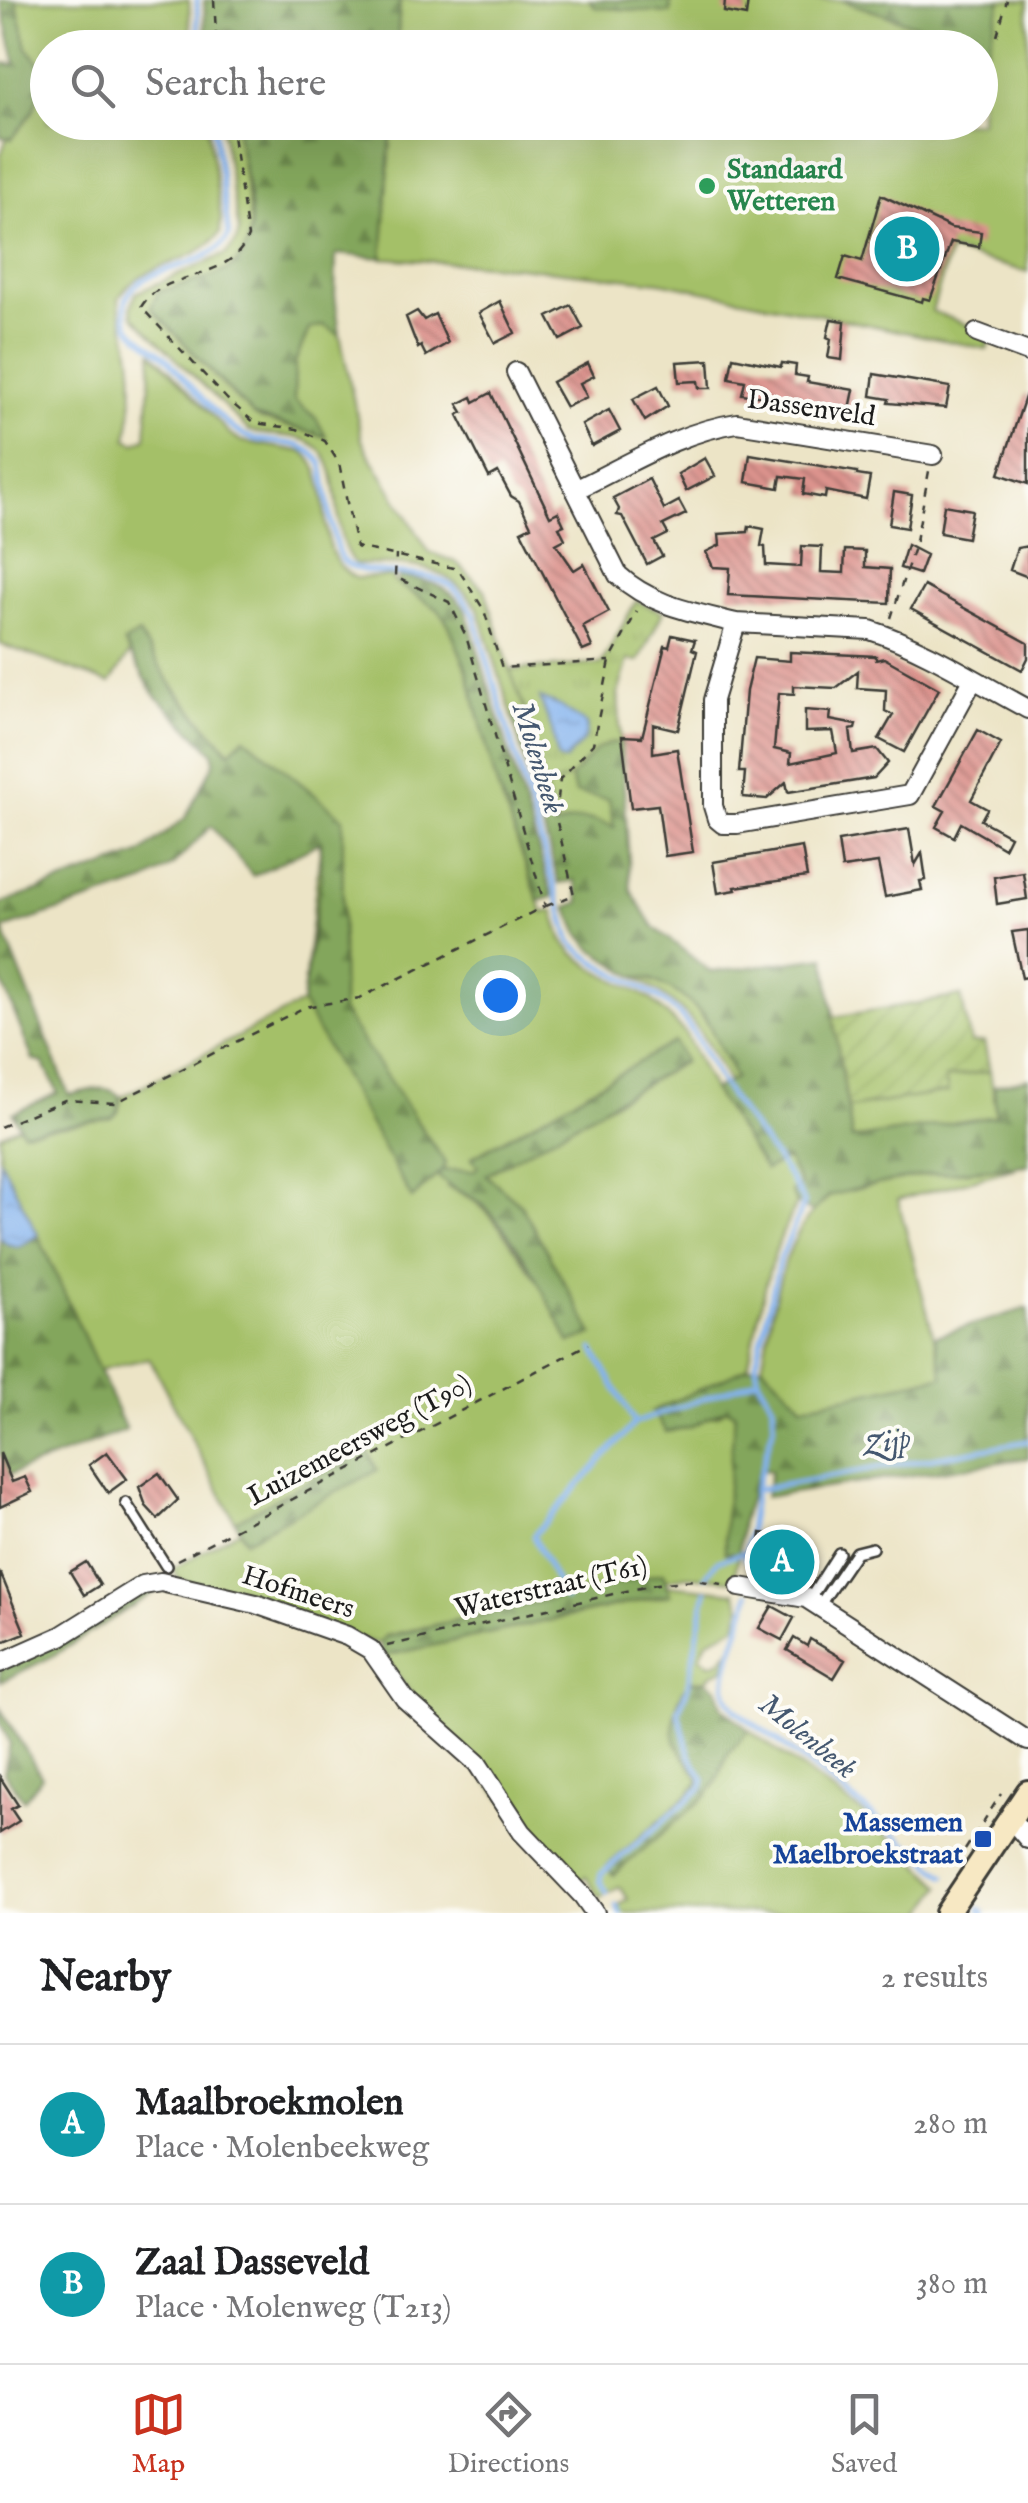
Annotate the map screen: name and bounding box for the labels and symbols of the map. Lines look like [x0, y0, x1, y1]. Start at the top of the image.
place label: Standaard Wetteren [726, 153, 843, 220]
marker: Standaard Wetteren [696, 175, 718, 197]
pin: B [874, 212, 940, 286]
street label: Dassenveld [745, 383, 878, 435]
water label: Molenbeek [502, 697, 572, 819]
your location [475, 970, 526, 1021]
street label: Luizemeersweg (T90) [242, 1367, 478, 1515]
water label: Zijp [857, 1420, 914, 1466]
pin: A [750, 1524, 814, 1600]
street label: Waterstraat (T61) [451, 1549, 651, 1627]
street label: Hofmeers [237, 1558, 359, 1628]
water label: Molenbeek [750, 1686, 864, 1788]
place label: Massemen Maelbroekstraat [772, 1806, 963, 1873]
marker: Massemen Maelbroekstraat [972, 1828, 994, 1850]

